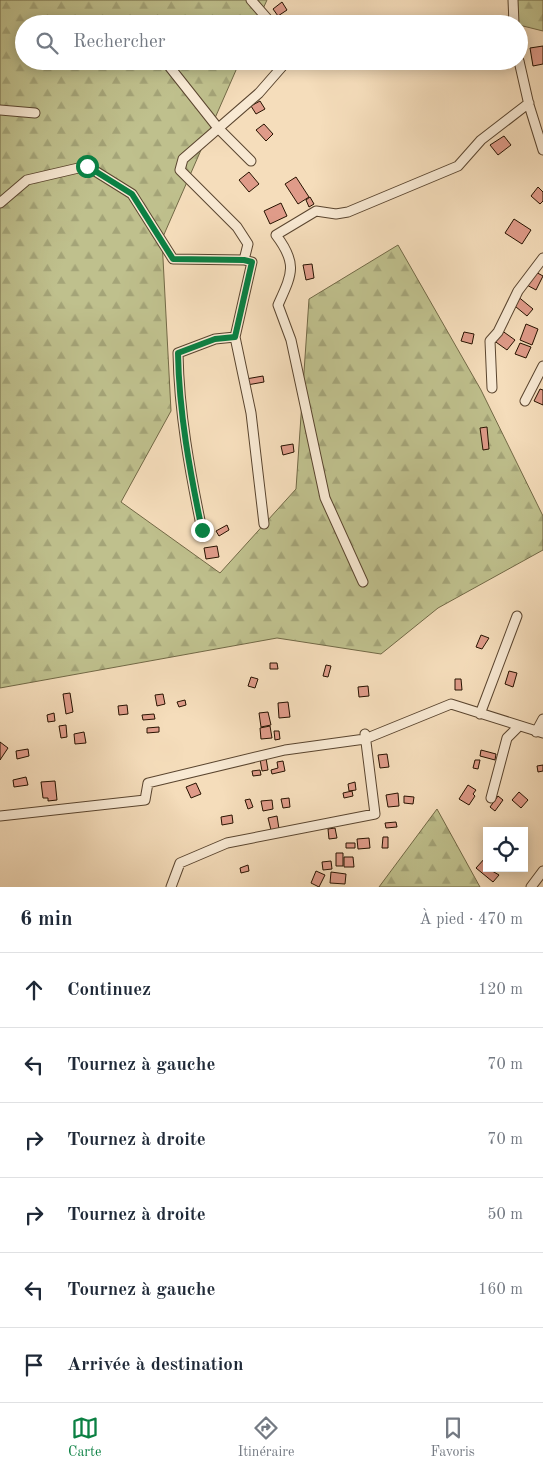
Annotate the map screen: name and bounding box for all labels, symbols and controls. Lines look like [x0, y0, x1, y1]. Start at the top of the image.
search box [15, 15, 528, 70]
icon: search [33, 29, 61, 57]
text: Rechercher [73, 33, 166, 52]
route start [76, 155, 99, 178]
route end [191, 519, 214, 542]
map controls [483, 827, 528, 872]
button: locate [483, 827, 528, 872]
text: 6 min [20, 909, 73, 930]
text: À pied · 470 m [420, 912, 523, 928]
icon: ahead [20, 976, 48, 1004]
text: Continuez [67, 981, 151, 1000]
text: 120 m [478, 982, 523, 998]
icon: left [20, 1051, 48, 1079]
text: Tournez à gauche [67, 1056, 215, 1075]
text: 70 m [487, 1057, 523, 1073]
icon: right [20, 1126, 48, 1154]
text: Tournez à droite [67, 1131, 206, 1150]
text: 70 m [487, 1132, 523, 1148]
icon: right [20, 1201, 48, 1229]
text: Tournez à droite [67, 1206, 206, 1225]
text: 50 m [487, 1207, 523, 1223]
icon: left [20, 1276, 48, 1304]
text: Tournez à gauche [67, 1281, 215, 1300]
text: 160 m [478, 1282, 523, 1298]
icon: arrive [20, 1351, 48, 1379]
text: Arrivée à destination [67, 1356, 243, 1375]
tab: Carte [68, 1414, 101, 1461]
tab: Itinéraire [238, 1414, 294, 1461]
tab: Favoris [431, 1414, 475, 1461]

